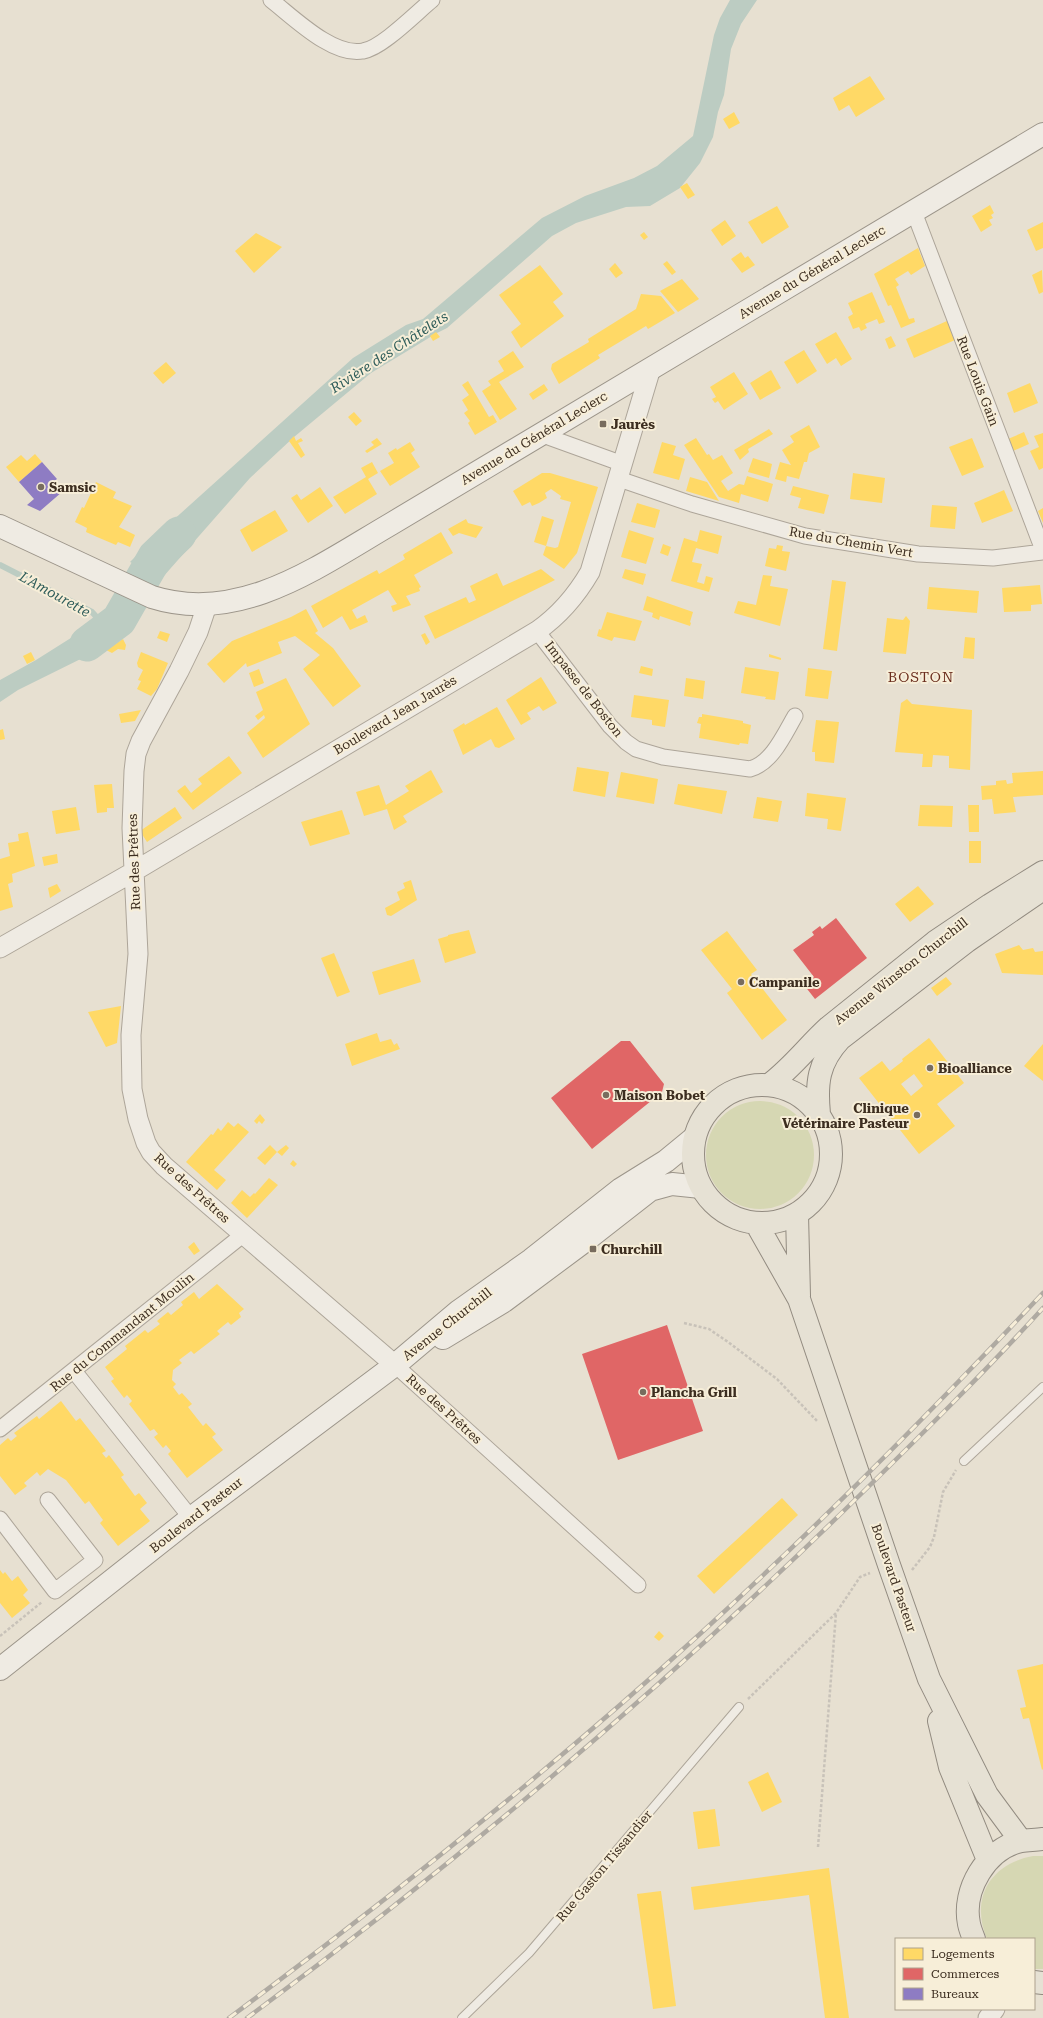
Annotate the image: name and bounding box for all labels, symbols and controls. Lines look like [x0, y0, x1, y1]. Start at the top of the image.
street label: Avenue du Général Leclerc [736, 222, 888, 322]
water label: Rivière des Châtelets [326, 308, 451, 397]
street label: Rue Louis Gain [954, 334, 1002, 429]
street label: Avenue du Général Leclerc [458, 388, 610, 488]
place label: Jaurès [611, 417, 655, 432]
marker: Jaurès [598, 419, 608, 429]
place label: Samsic [49, 480, 96, 495]
marker: Samsic [36, 482, 46, 492]
street label: Rue du Chemin Vert [788, 524, 914, 560]
water label: L'Amourette [16, 568, 93, 620]
street label: Impasse de Boston [542, 638, 626, 740]
district label: BOSTON [888, 669, 954, 685]
street label: Boulevard Jean Jaurès [331, 672, 459, 758]
street label: Rue des Prêtres [125, 814, 143, 910]
street label: Avenue Winston Churchill [831, 914, 971, 1028]
place label: Campanile [749, 975, 820, 990]
marker: Campanile [736, 977, 746, 987]
place label: Bioalliance [938, 1061, 1012, 1076]
marker: Bioalliance [925, 1063, 935, 1073]
place label: Maison Bobet [614, 1088, 706, 1103]
marker: Maison Bobet [601, 1090, 611, 1100]
place label: Clinique Vétérinaire Pasteur [782, 1101, 909, 1131]
marker: Clinique Vétérinaire Pasteur [912, 1110, 922, 1120]
street label: Rue des Prêtres [151, 1150, 233, 1226]
place label: Churchill [601, 1242, 663, 1257]
marker: Churchill [588, 1244, 598, 1254]
street label: Rue du Commandant Moulin [47, 1269, 197, 1395]
street label: Avenue Churchill [400, 1285, 494, 1363]
street label: Rue des Prêtres [403, 1371, 485, 1447]
place label: Plancha Grill [651, 1385, 737, 1400]
marker: Plancha Grill [638, 1387, 648, 1397]
street label: Boulevard Pasteur [147, 1474, 246, 1556]
street label: Boulevard Pasteur [868, 1522, 920, 1635]
street label: Rue Gaston Tissandier [553, 1807, 655, 1925]
legend [895, 1938, 1035, 2010]
text: Logements [931, 1947, 995, 1961]
text: Commerces [931, 1967, 1000, 1981]
text: Bureaux [931, 1987, 979, 2001]

